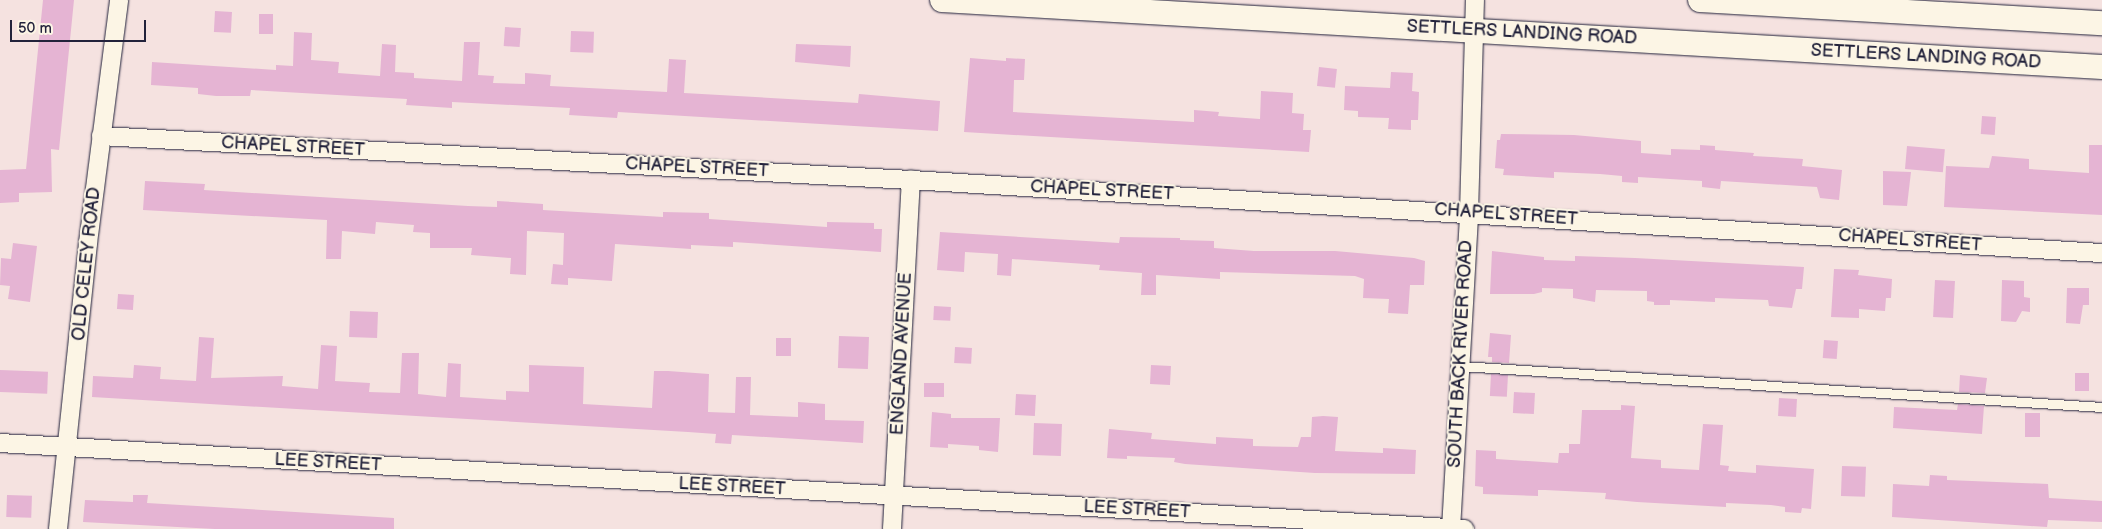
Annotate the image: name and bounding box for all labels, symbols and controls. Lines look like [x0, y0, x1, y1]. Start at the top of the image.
scale bar [12, 10, 149, 42]
street label: SETTLERS LANDING ROAD [1406, 16, 1638, 50]
text: 50 m [18, 19, 52, 38]
street label: SETTLERS LANDING ROAD [1810, 40, 2042, 74]
street label: CHAPEL STREET [220, 132, 366, 162]
street label: CHAPEL STREET [624, 153, 770, 183]
street label: CHAPEL STREET [1029, 176, 1175, 206]
street label: OLD CELEY ROAD [68, 186, 106, 342]
street label: CHAPEL STREET [1433, 199, 1579, 231]
street label: CHAPEL STREET [1837, 225, 1983, 257]
street label: SOUTH BACK RIVER ROAD [1444, 240, 1478, 468]
street label: ENGLAND AVENUE [887, 272, 917, 436]
street label: LEE STREET [274, 449, 382, 477]
street label: LEE STREET [678, 473, 786, 501]
street label: LEE STREET [1083, 496, 1191, 524]

